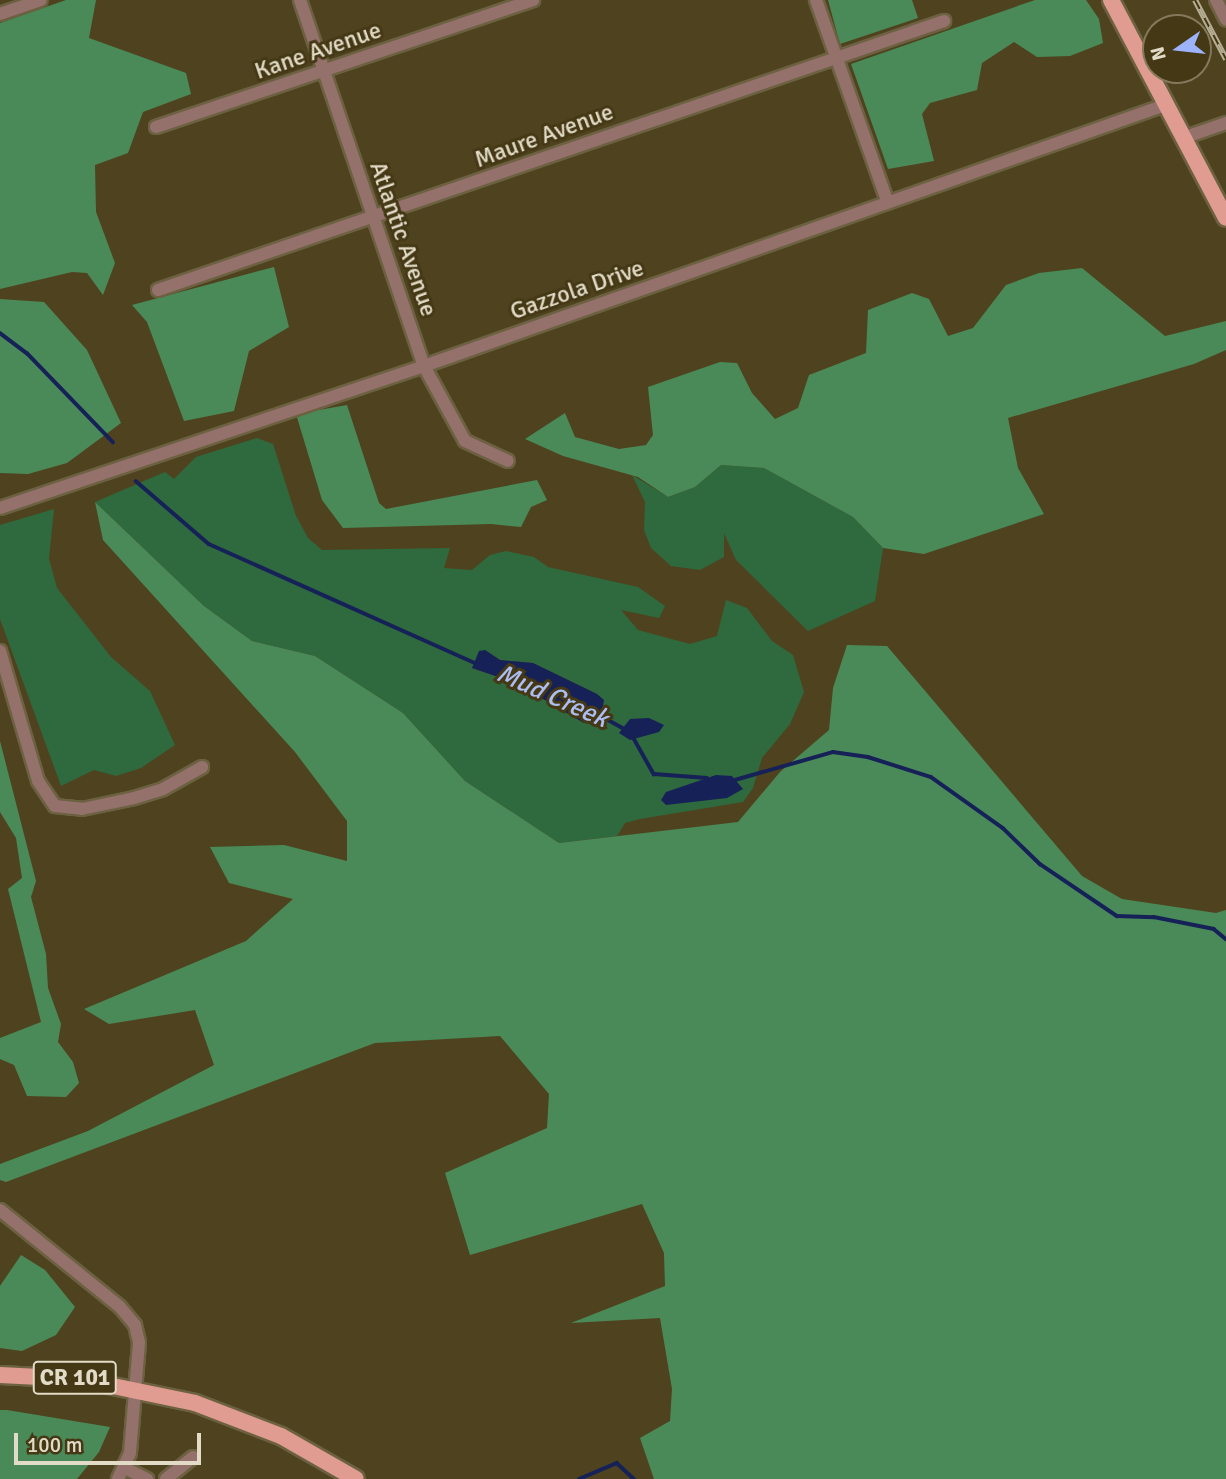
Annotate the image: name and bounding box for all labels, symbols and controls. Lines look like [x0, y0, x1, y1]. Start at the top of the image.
north arrow [1142, 14, 1212, 84]
street label: Kane Avenue [251, 16, 385, 86]
text: N [1145, 44, 1172, 63]
street label: Maure Avenue [471, 98, 617, 174]
street label: Atlantic Avenue [363, 158, 443, 320]
street label: Gazzola Drive [506, 254, 648, 326]
water label: Mud Creek [491, 659, 613, 735]
road number: CR 101 [31, 1358, 119, 1398]
scale bar [18, 1420, 205, 1464]
text: 100 m [27, 1432, 82, 1458]

